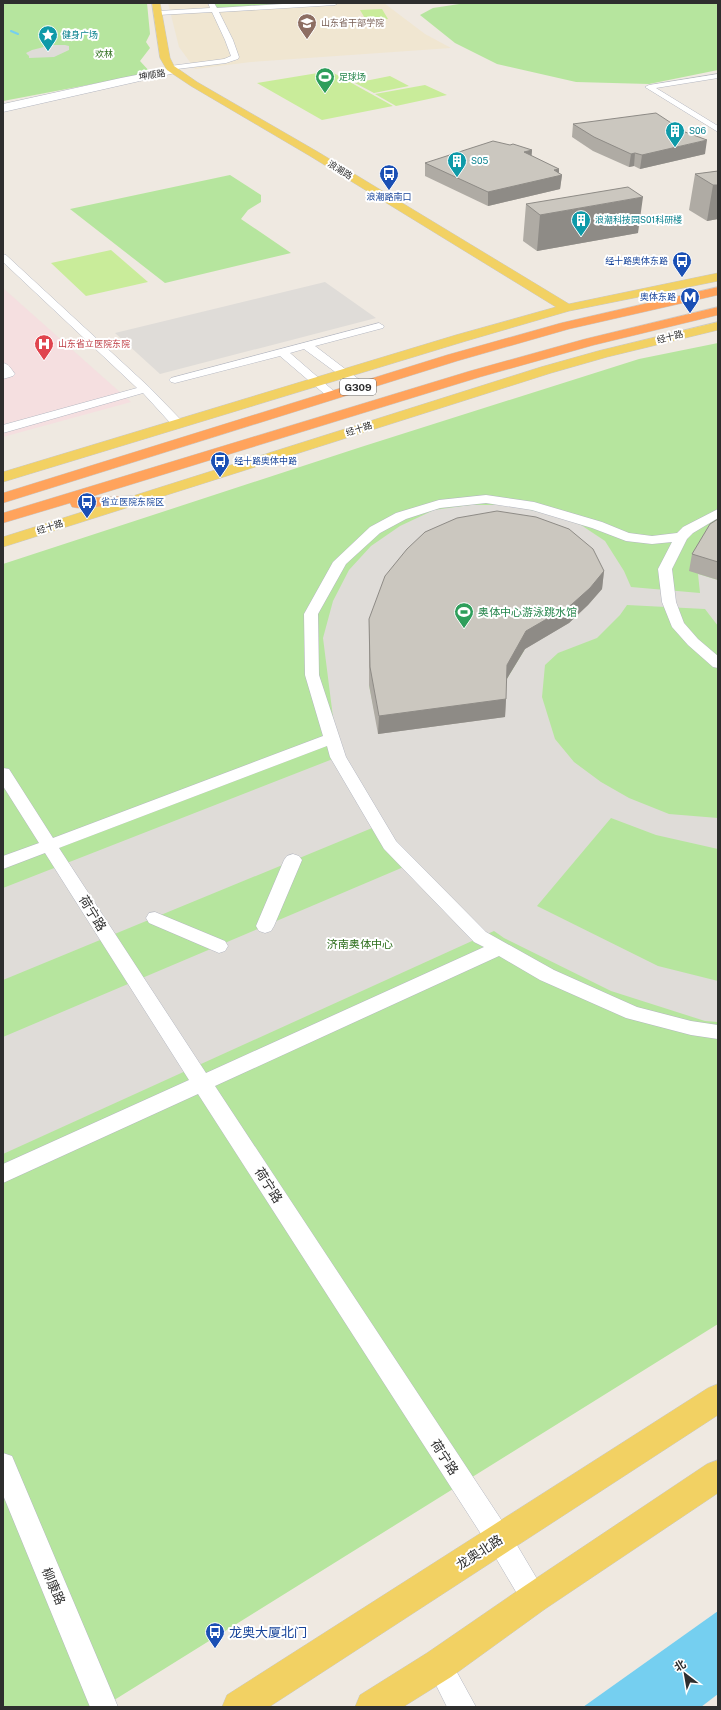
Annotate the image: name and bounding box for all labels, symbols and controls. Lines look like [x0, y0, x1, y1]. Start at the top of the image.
school or university icon: 山东省干部学院 [296, 12, 318, 40]
place label: 山东省干部学院 [321, 17, 384, 28]
place icon: 健身广场 [37, 24, 59, 52]
place label: 健身广场 [62, 29, 98, 40]
park label: 欢林 [95, 48, 113, 59]
sports icon: 足球场 [314, 66, 336, 94]
street label: 坤顺路 [138, 67, 166, 82]
place label: 足球场 [339, 71, 366, 82]
building icon: S06 [664, 120, 686, 148]
place label: S06 [689, 125, 706, 136]
building icon: S05 [446, 150, 468, 178]
place label: S05 [471, 155, 489, 166]
street label: 浪潮路 [326, 158, 355, 181]
bus stop icon: 浪潮路南口 [378, 163, 400, 191]
place label: 浪潮路南口 [366, 191, 412, 202]
building icon: 浪潮科技园S01科研楼 [570, 209, 592, 237]
place label: 浪潮科技园S01科研楼 [595, 214, 682, 225]
bus stop icon: 经十路奥体东路 [671, 250, 693, 278]
place label: 经十路奥体东路 [605, 255, 668, 266]
metro station icon: 奥体东路 [679, 286, 701, 314]
place label: 奥体东路 [640, 291, 676, 302]
street label: 经十路 [655, 328, 684, 345]
hospital icon: 山东省立医院东院 [33, 333, 55, 361]
place label: 山东省立医院东院 [58, 338, 130, 349]
road number: G309 [340, 379, 376, 395]
street label: 经十路 [344, 419, 373, 438]
bus stop icon: 经十路奥体中路 [209, 450, 231, 478]
place label: 经十路奥体中路 [234, 455, 297, 466]
bus stop icon: 省立医院东院区 [76, 491, 98, 519]
place label: 省立医院东院区 [101, 496, 164, 507]
street label: 经十路 [35, 517, 64, 536]
sports icon: 奥体中心游泳跳水馆 [453, 601, 475, 629]
place label: 奥体中心游泳跳水馆 [478, 606, 577, 618]
street label: 荷宁路 [76, 893, 109, 934]
park label: 济南奥体中心 [327, 938, 393, 950]
street label: 荷宁路 [252, 1165, 285, 1206]
street label: 荷宁路 [428, 1437, 461, 1478]
street label: 龙奥北路 [453, 1532, 505, 1573]
street label: 柳康路 [39, 1565, 68, 1607]
bus stop icon: 龙奥大厦北门 [204, 1621, 226, 1649]
place label: 龙奥大厦北门 [229, 1625, 307, 1640]
north arrow [665, 1654, 705, 1694]
text: 北 [672, 1657, 688, 1673]

